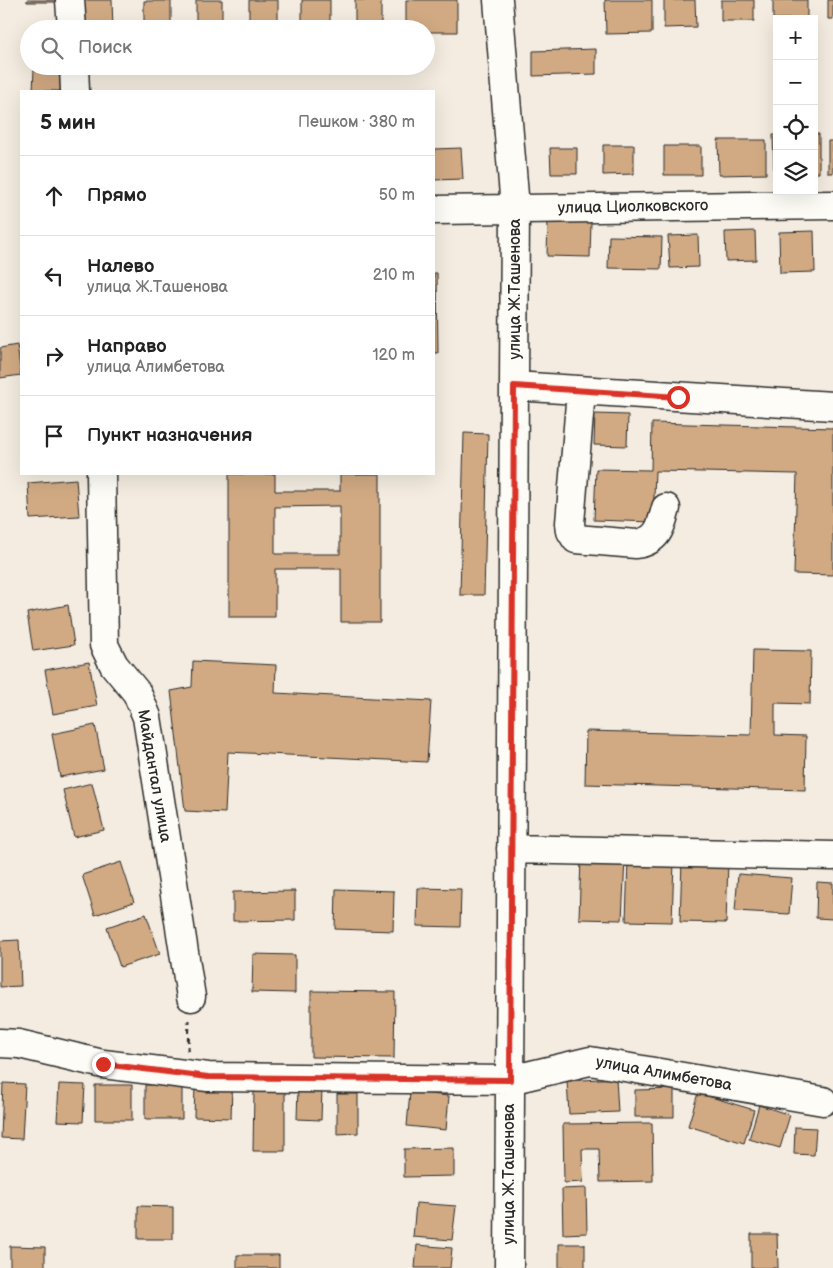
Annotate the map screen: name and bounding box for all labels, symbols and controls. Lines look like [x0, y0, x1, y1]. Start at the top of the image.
map controls [773, 15, 818, 195]
button: + [773, 15, 818, 60]
search box [20, 20, 435, 75]
icon: search [38, 34, 66, 62]
text: Поиск [78, 36, 132, 59]
button: − [773, 60, 818, 105]
button: locate [773, 105, 818, 150]
text: 5 мин [40, 110, 96, 135]
text: Пешком · 380 m [298, 113, 415, 132]
button: layers [773, 150, 818, 195]
icon: ahead [40, 182, 68, 210]
text: Прямо [87, 184, 147, 207]
text: 50 m [379, 186, 415, 205]
street label: улица Циолковского [558, 196, 708, 218]
street label: улица Ж.Ташенова [506, 218, 525, 359]
text: Налево [87, 255, 154, 278]
icon: left [40, 262, 68, 290]
text: 210 m [373, 266, 415, 285]
text: улица Ж.Ташенова [87, 278, 228, 297]
text: Направо [87, 335, 167, 358]
icon: right [40, 342, 68, 370]
text: 120 m [372, 346, 415, 365]
text: улица Алимбетова [87, 358, 225, 377]
route start [667, 386, 690, 409]
icon: arrive [40, 422, 68, 450]
text: Пункт назначения [87, 424, 252, 447]
street label: Майдантал улица [133, 708, 175, 844]
route end [92, 1053, 115, 1076]
street label: улица Алимбетова [594, 1053, 734, 1095]
street label: улица Ж.Ташенова [500, 1103, 519, 1244]

